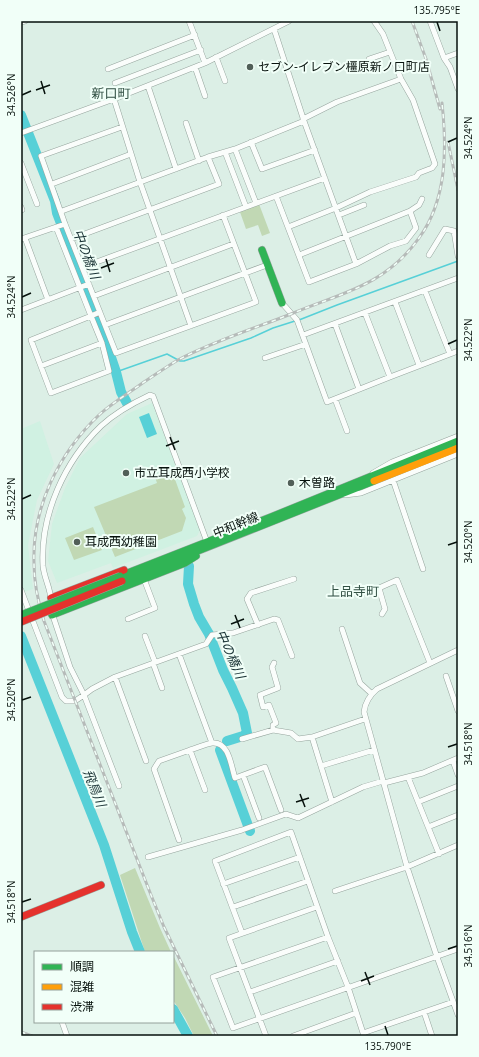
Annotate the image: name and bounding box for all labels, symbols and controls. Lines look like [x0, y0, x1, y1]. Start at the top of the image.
text: 135.795°E [414, 3, 460, 17]
place label: セブン-イレブン橿原新ノ口町店 [258, 58, 430, 75]
marker: セブン-イレブン橿原新ノ口町店 [245, 62, 255, 72]
text: 34.526°N [4, 73, 18, 117]
district label: 新口町 [91, 84, 131, 102]
text: 34.524°N [461, 116, 475, 160]
water label: 中の橋川 [69, 226, 105, 283]
text: 34.524°N [4, 275, 18, 319]
text: 34.522°N [461, 318, 475, 362]
place label: 市立耳成西小学校 [134, 464, 230, 481]
marker: 市立耳成西小学校 [121, 468, 131, 478]
place label: 木曽路 [299, 474, 335, 491]
text: 34.522°N [4, 477, 18, 521]
marker: 木曽路 [286, 478, 296, 488]
street label: 中和幹線 [210, 508, 261, 541]
text: 34.520°N [461, 520, 475, 564]
place label: 耳成西幼稚園 [85, 533, 157, 550]
marker: 耳成西幼稚園 [72, 537, 82, 547]
district label: 上品寺町 [327, 582, 379, 600]
water label: 中の橋川 [212, 627, 251, 683]
text: 34.520°N [4, 678, 18, 722]
text: 34.518°N [461, 722, 475, 766]
water label: 飛鳥川 [79, 767, 111, 811]
text: 34.518°N [4, 880, 18, 924]
text: 34.516°N [461, 924, 475, 968]
legend [34, 951, 174, 1023]
text: 順調 [70, 958, 94, 975]
text: 混雑 [70, 978, 94, 995]
text: 渋滞 [70, 998, 94, 1015]
text: 135.790°E [365, 1039, 411, 1053]

